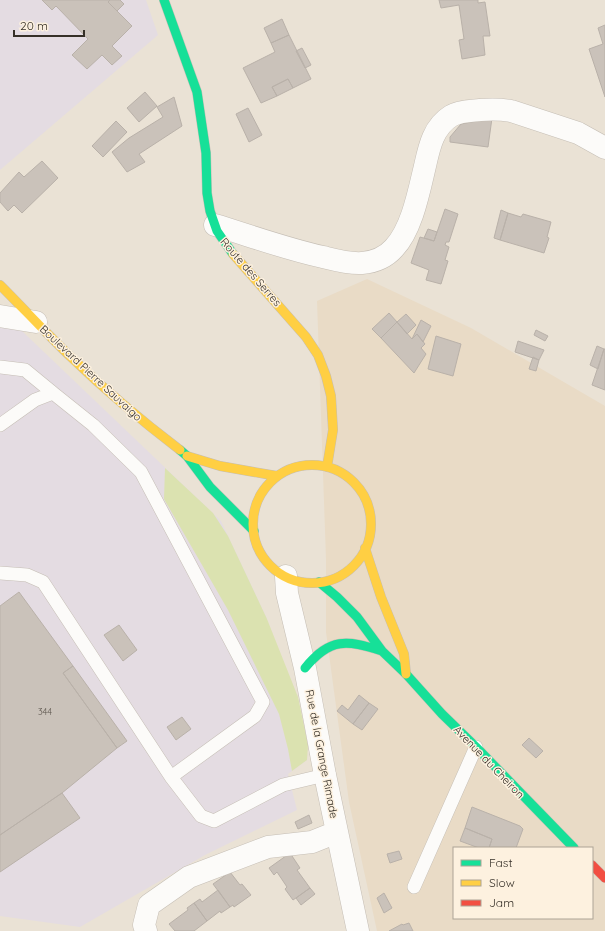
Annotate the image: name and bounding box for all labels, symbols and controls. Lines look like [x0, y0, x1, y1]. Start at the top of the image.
scale bar [14, 12, 84, 38]
text: 20 m [20, 18, 48, 33]
street label: Route des Serres [217, 235, 285, 309]
street label: Boulevard Pierre Sauvaigo [37, 322, 145, 424]
street label: Rue de la Grange Rimade [303, 688, 341, 820]
house number: 344 [38, 706, 52, 717]
street label: Avenue du Cheiron [451, 723, 527, 801]
legend [453, 847, 593, 919]
text: Fast [489, 855, 513, 870]
text: Slow [489, 875, 515, 890]
text: Jam [489, 895, 514, 910]

